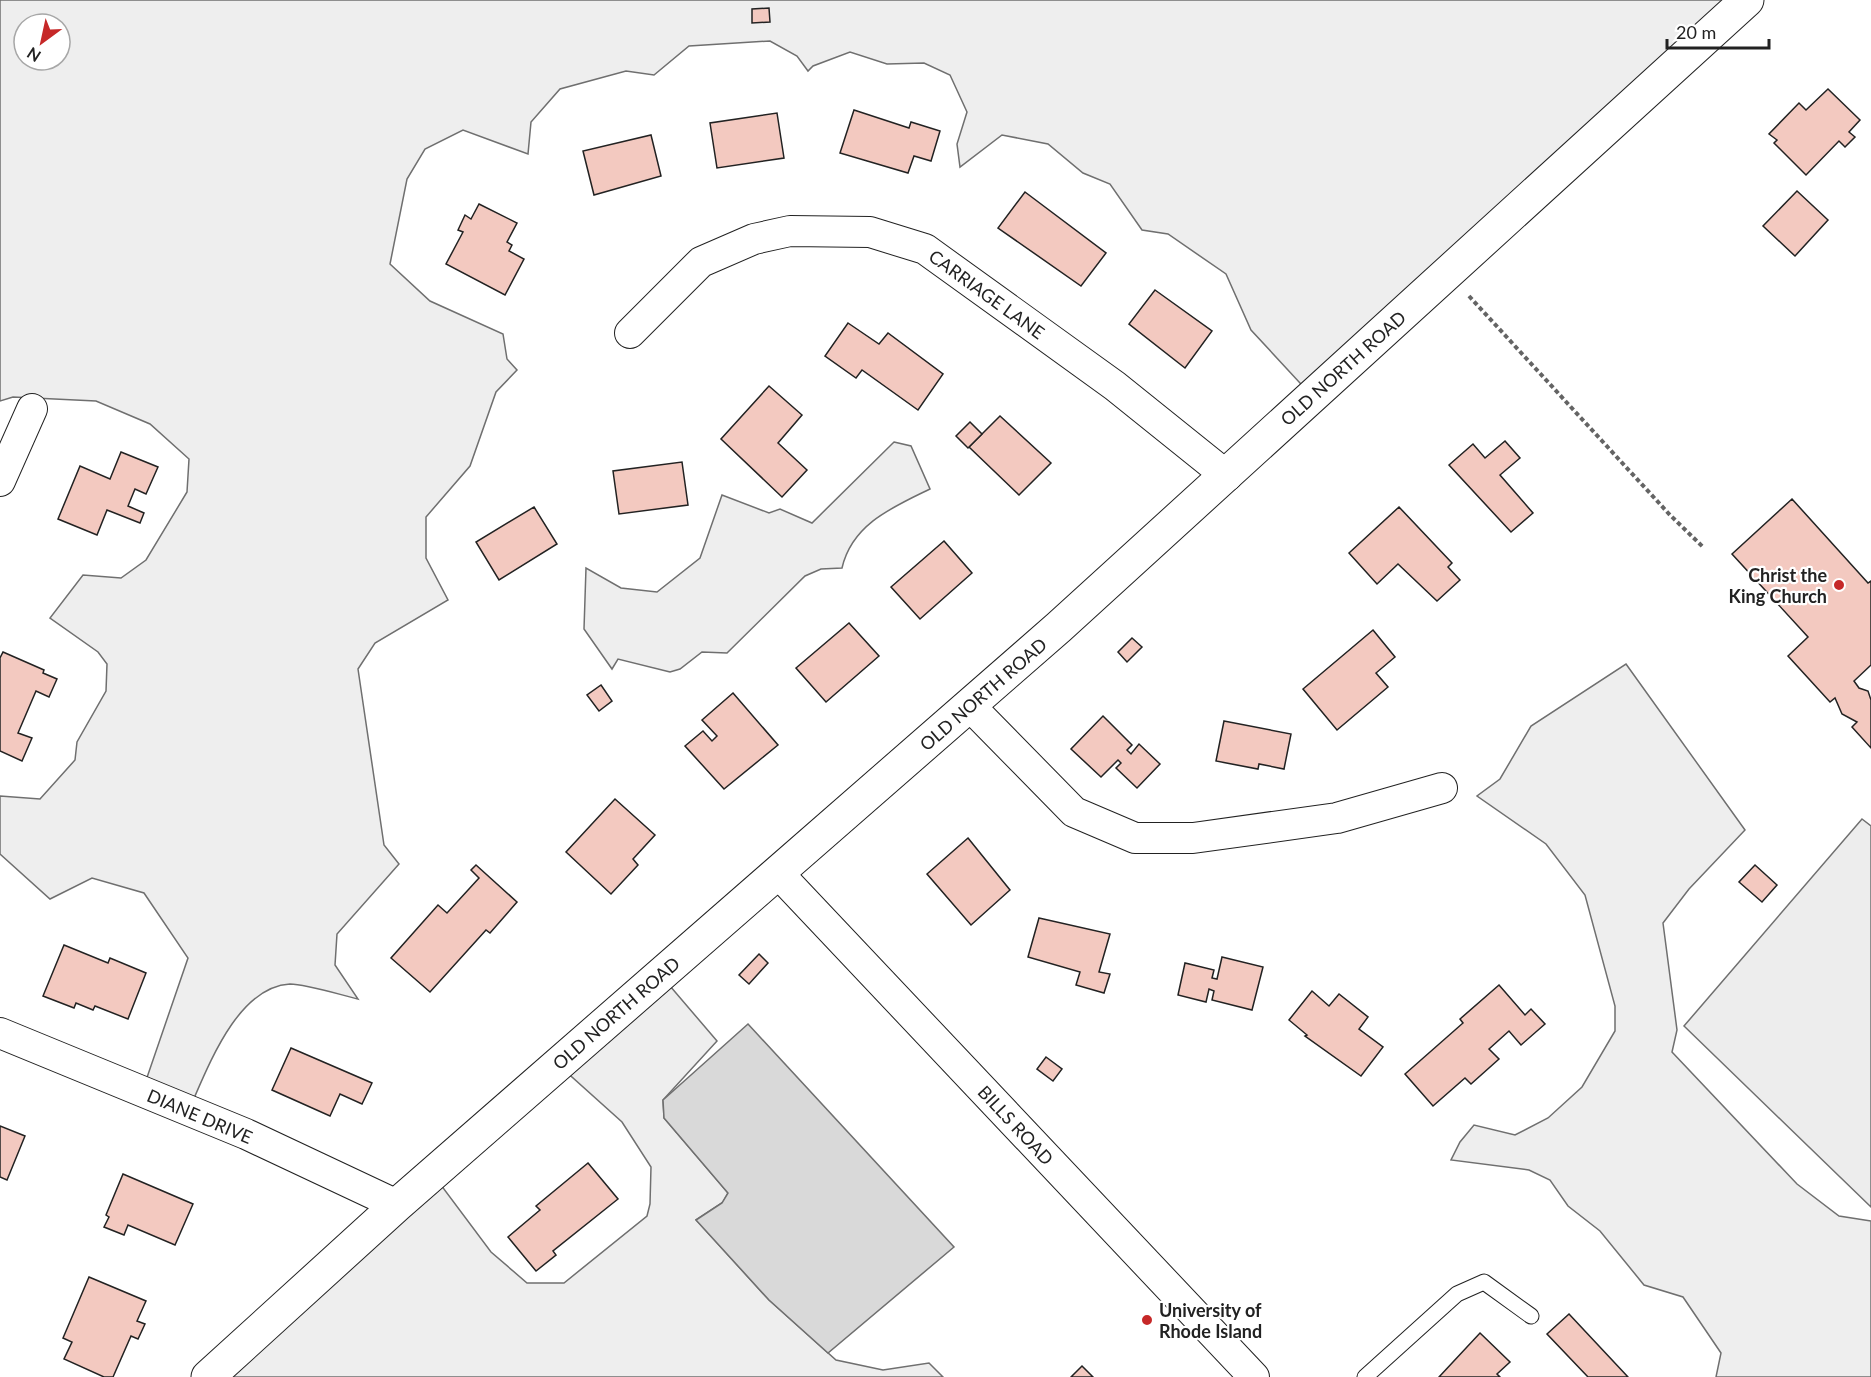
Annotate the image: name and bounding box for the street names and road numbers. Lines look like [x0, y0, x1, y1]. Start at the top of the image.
street label: CARRIAGE LANE [925, 245, 1049, 343]
street label: OLD NORTH ROAD [1276, 306, 1410, 430]
street label: OLD NORTH ROAD [915, 633, 1051, 755]
street label: OLD NORTH ROAD [548, 952, 684, 1074]
street label: BILLS ROAD [974, 1081, 1058, 1169]
street label: DIANE DRIVE [144, 1084, 256, 1148]

